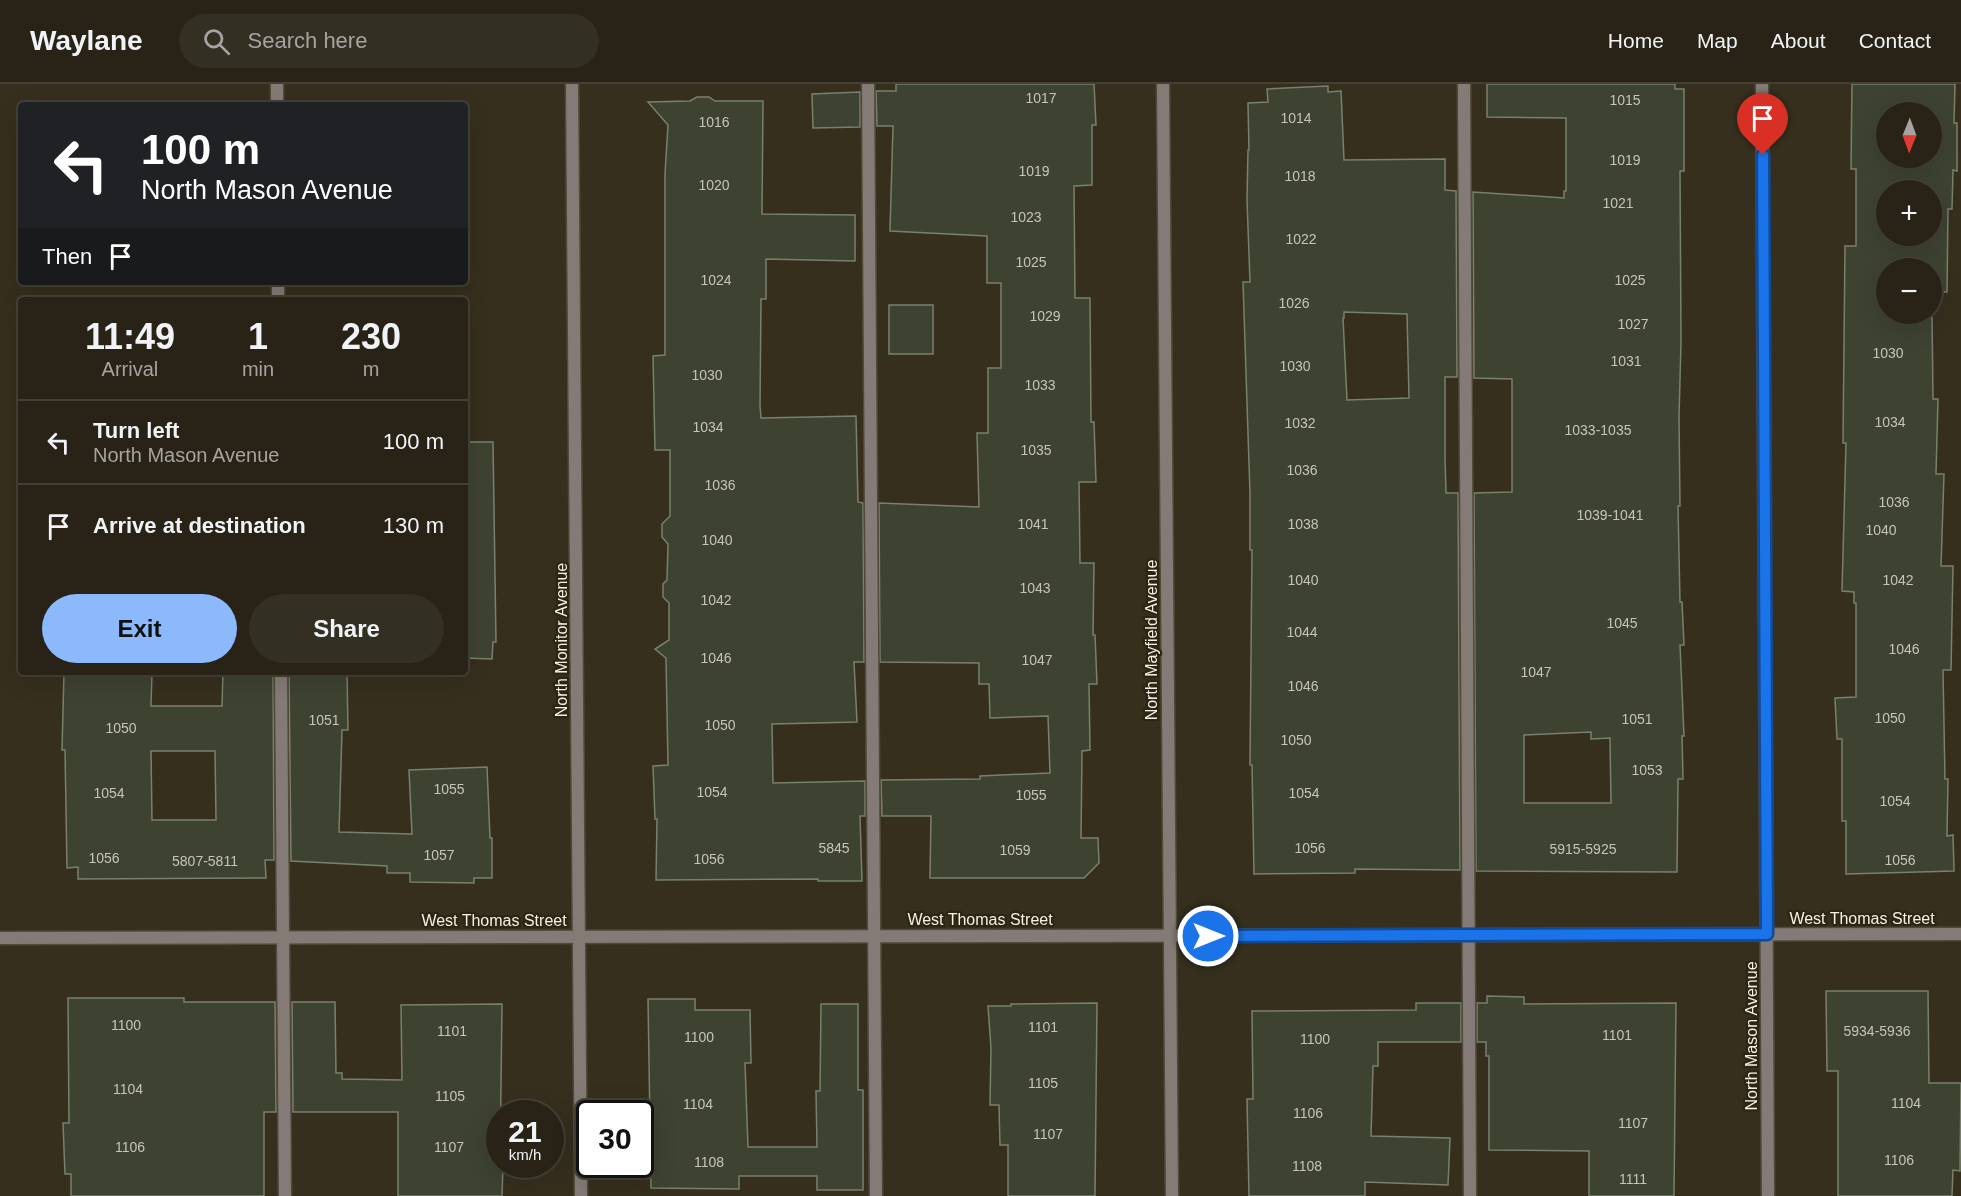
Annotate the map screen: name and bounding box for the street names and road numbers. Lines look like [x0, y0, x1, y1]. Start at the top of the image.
street label: North Mayfield Avenue [1143, 560, 1160, 720]
street label: North Monitor Avenue [553, 563, 570, 717]
street label: West Thomas Street [1789, 910, 1935, 927]
street label: West Thomas Street [907, 911, 1053, 928]
street label: West Thomas Street [421, 912, 567, 929]
street label: North Mason Avenue [1743, 961, 1760, 1111]

